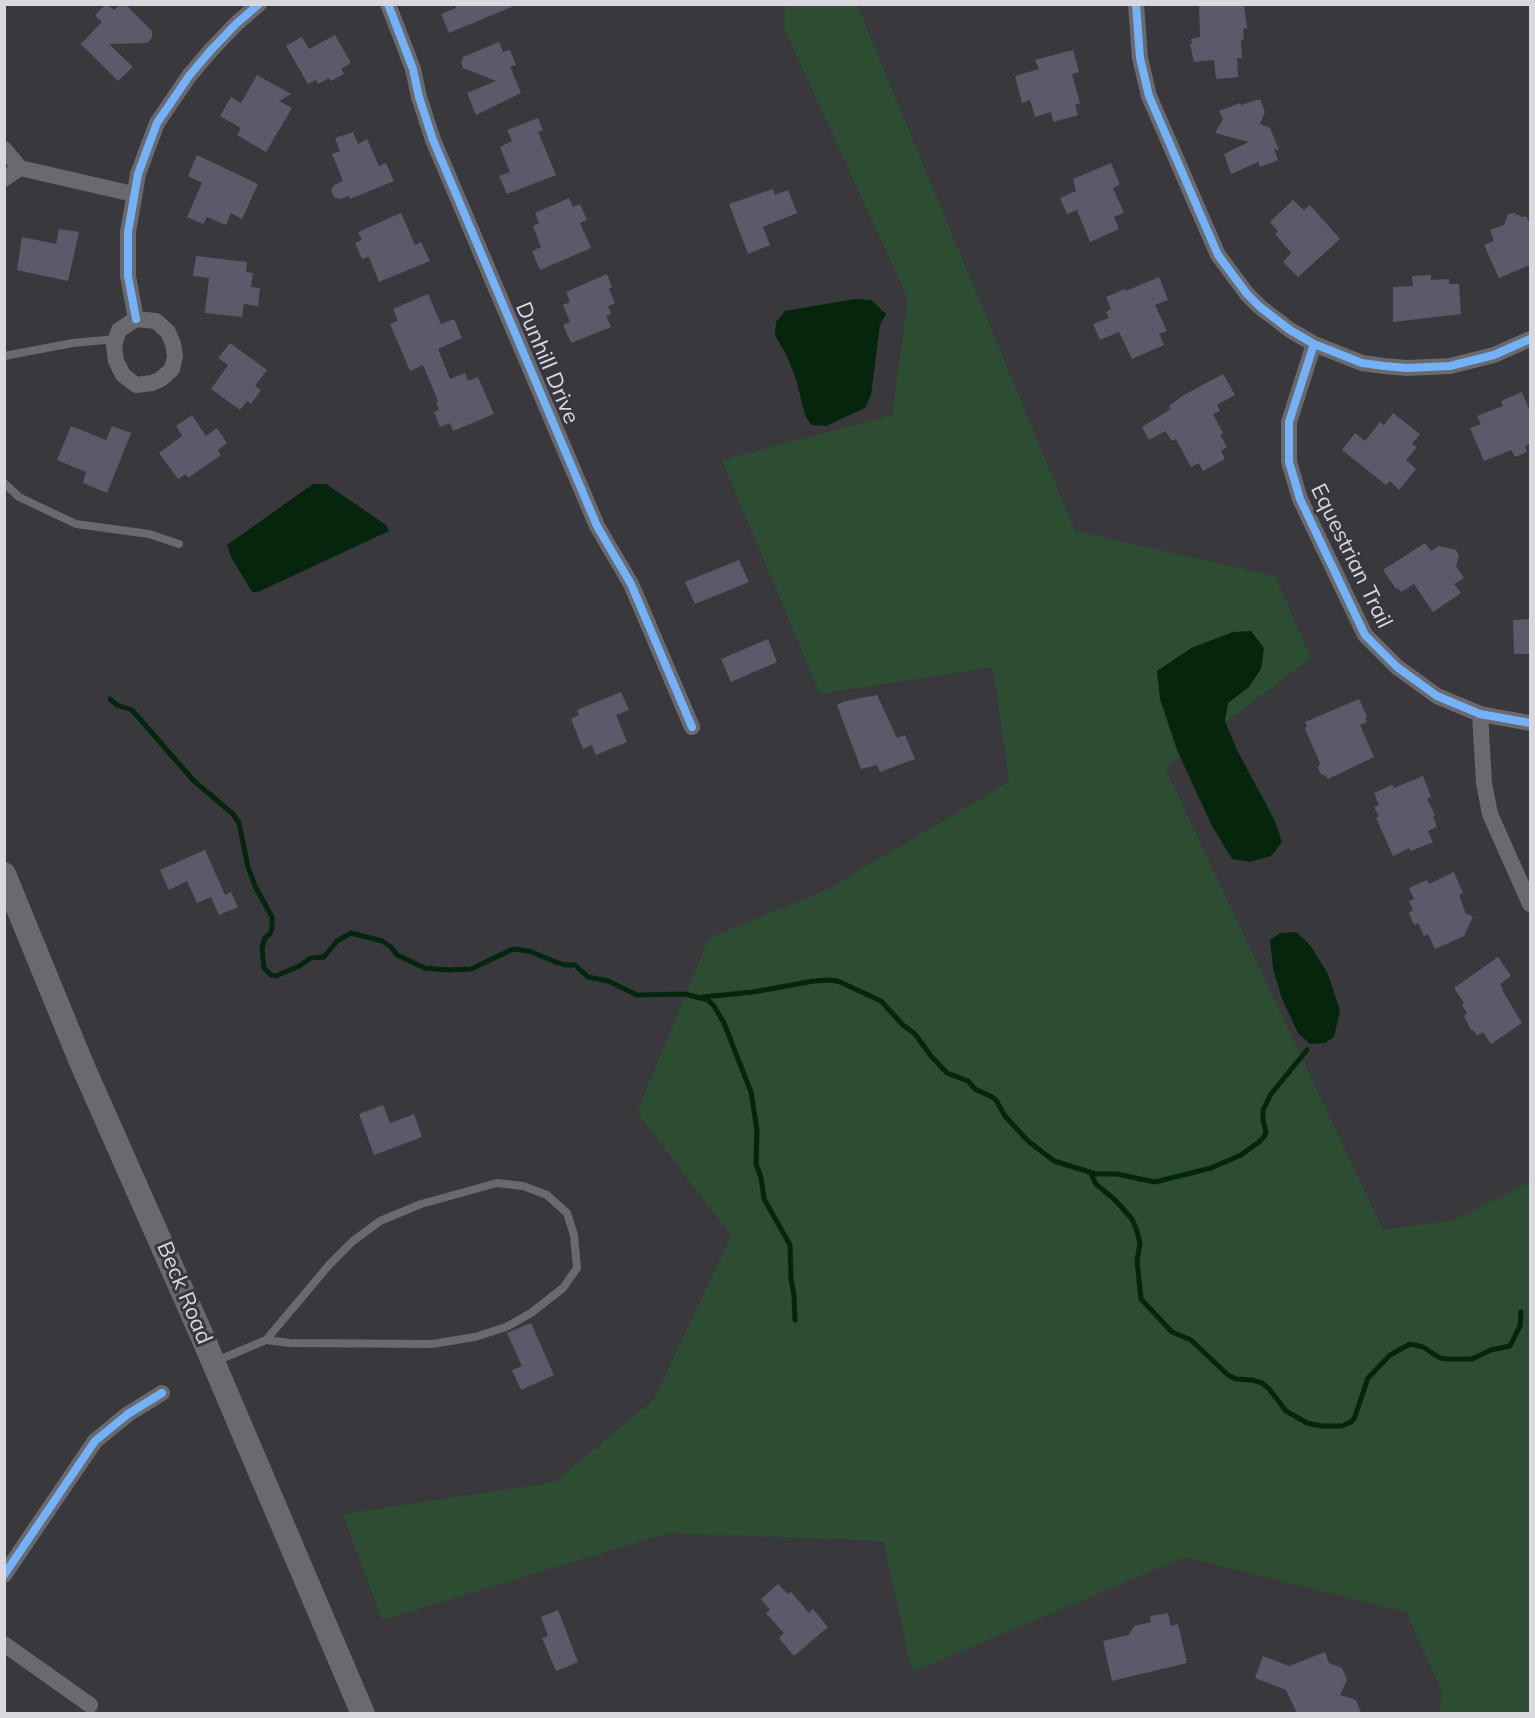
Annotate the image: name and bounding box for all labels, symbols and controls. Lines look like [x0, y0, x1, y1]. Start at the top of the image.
street label: Dunhill Drive [510, 298, 584, 428]
street label: Equestrian Trail [1305, 479, 1397, 633]
street label: Beck Road [151, 1238, 217, 1348]

